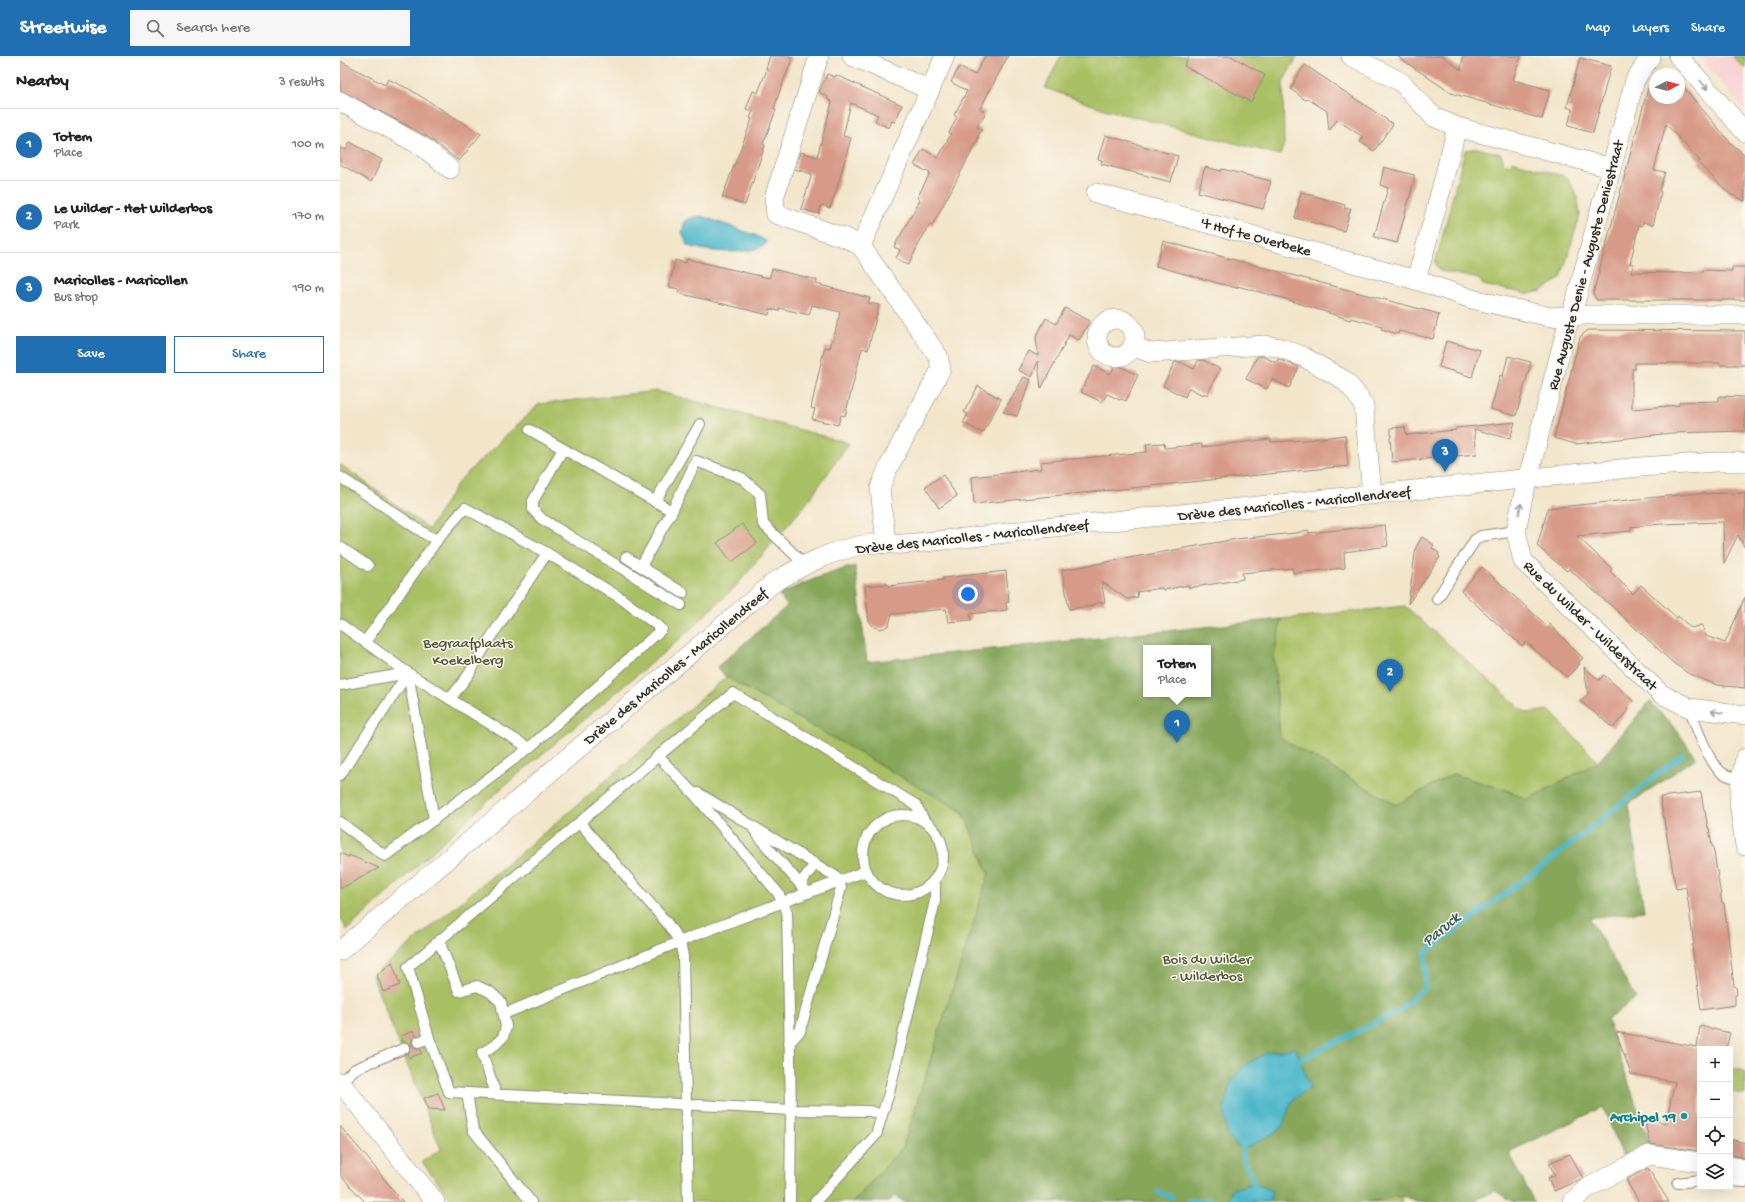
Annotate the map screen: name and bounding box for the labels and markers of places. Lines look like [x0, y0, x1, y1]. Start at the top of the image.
pin: 3 [1432, 439, 1458, 472]
pin: 2 [1377, 659, 1403, 692]
pin: 1 [1164, 710, 1190, 743]
place label: Archipel 19 [1609, 1109, 1676, 1127]
marker: Archipel 19 [1679, 1111, 1689, 1121]

